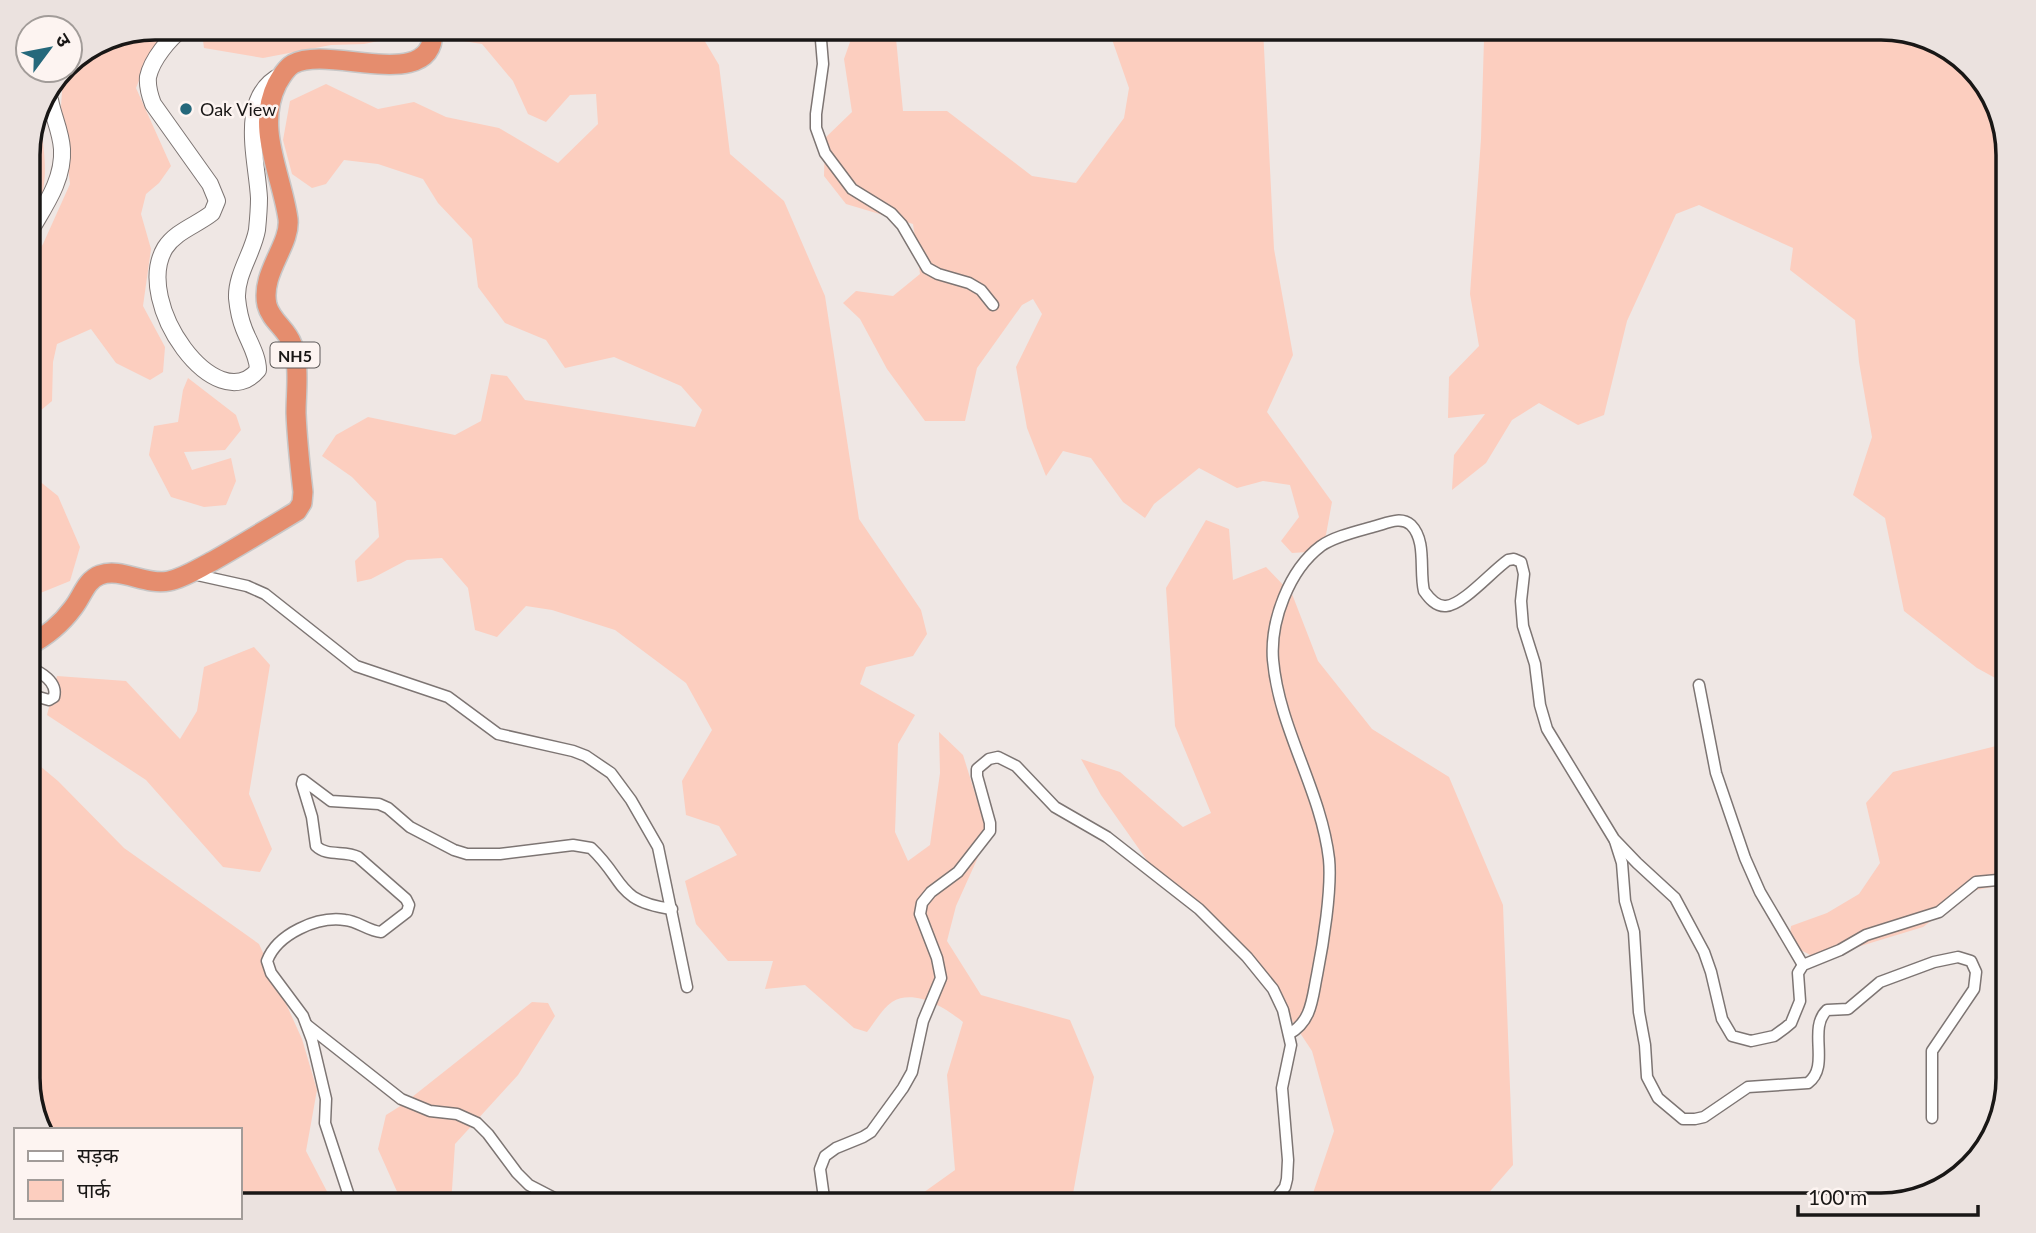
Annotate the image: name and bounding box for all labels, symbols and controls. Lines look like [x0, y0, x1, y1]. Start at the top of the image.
north arrow [14, 14, 84, 84]
text: उ [51, 29, 77, 51]
place label: Oak View [200, 98, 276, 120]
marker: Oak View [178, 101, 194, 117]
road number: NH5 [270, 342, 320, 368]
legend [14, 1128, 242, 1219]
text: सड़क [77, 1142, 119, 1167]
scale bar [1798, 1174, 1978, 1218]
text: पार्क [77, 1177, 111, 1202]
text: 100 m [1808, 1184, 1867, 1209]

